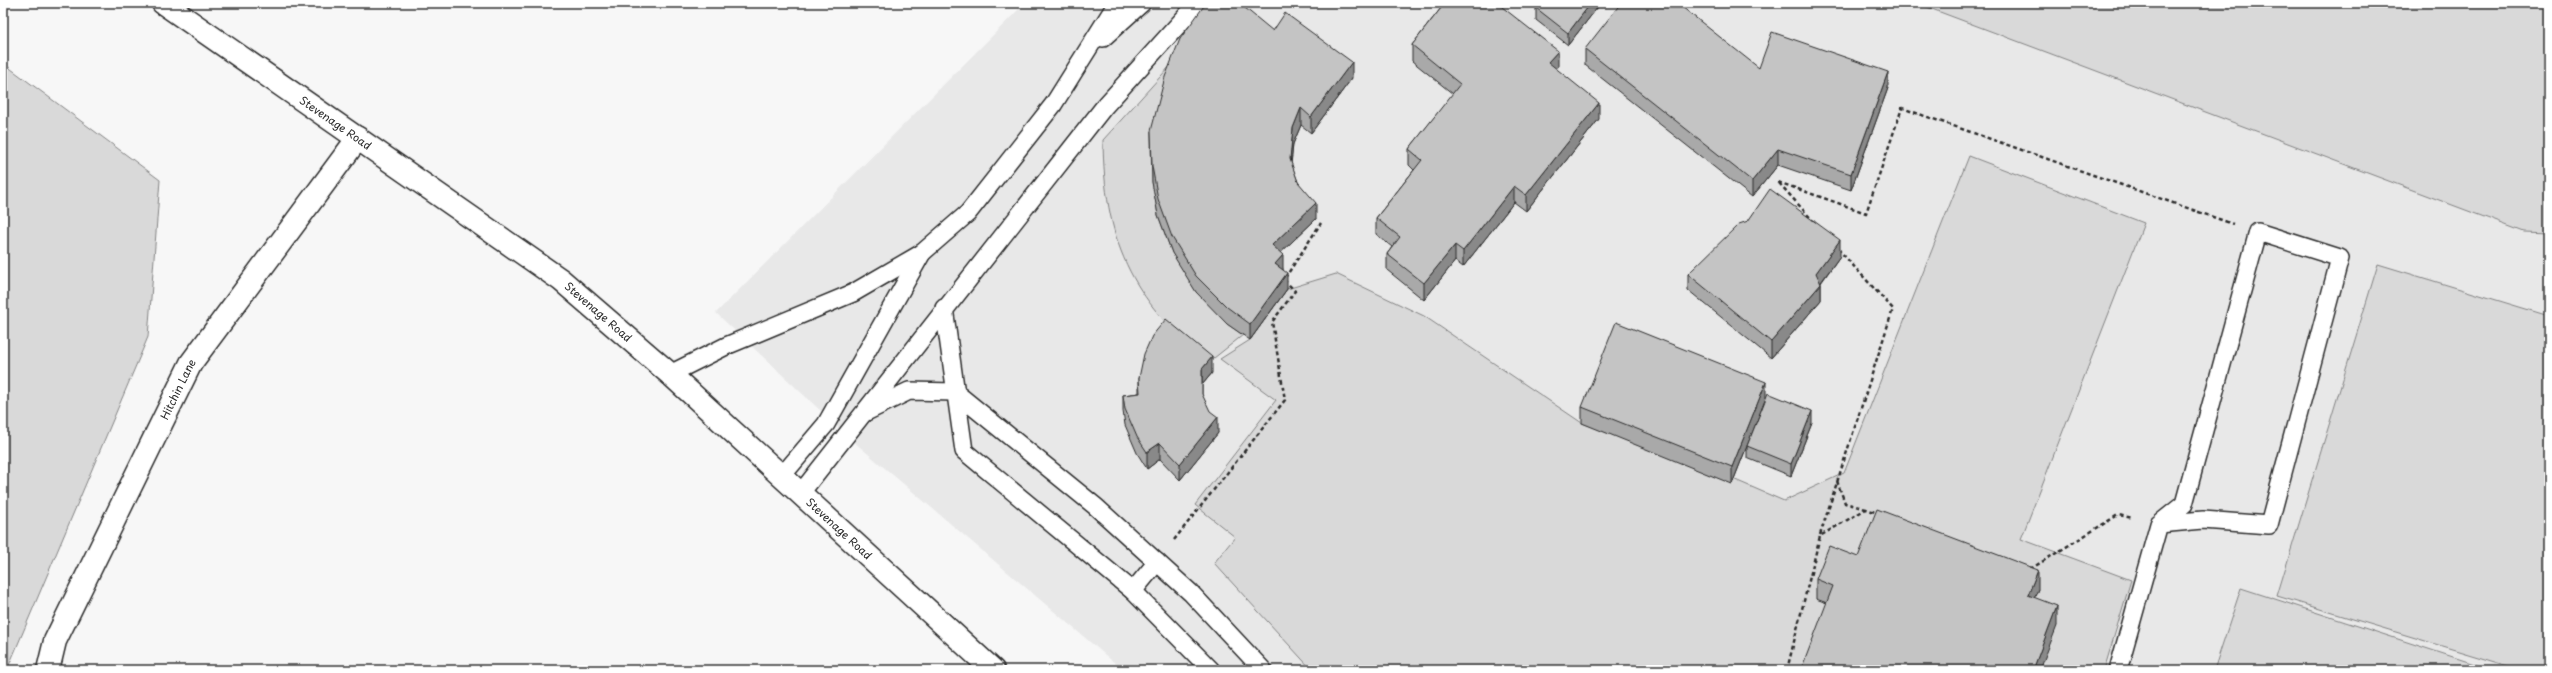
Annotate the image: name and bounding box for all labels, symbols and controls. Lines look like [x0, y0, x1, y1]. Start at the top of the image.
street label: Stevenage Road [296, 92, 375, 154]
street label: Stevenage Road [561, 278, 636, 346]
street label: Hitchin Lane [155, 355, 200, 423]
street label: Stevenage Road [802, 494, 876, 563]

